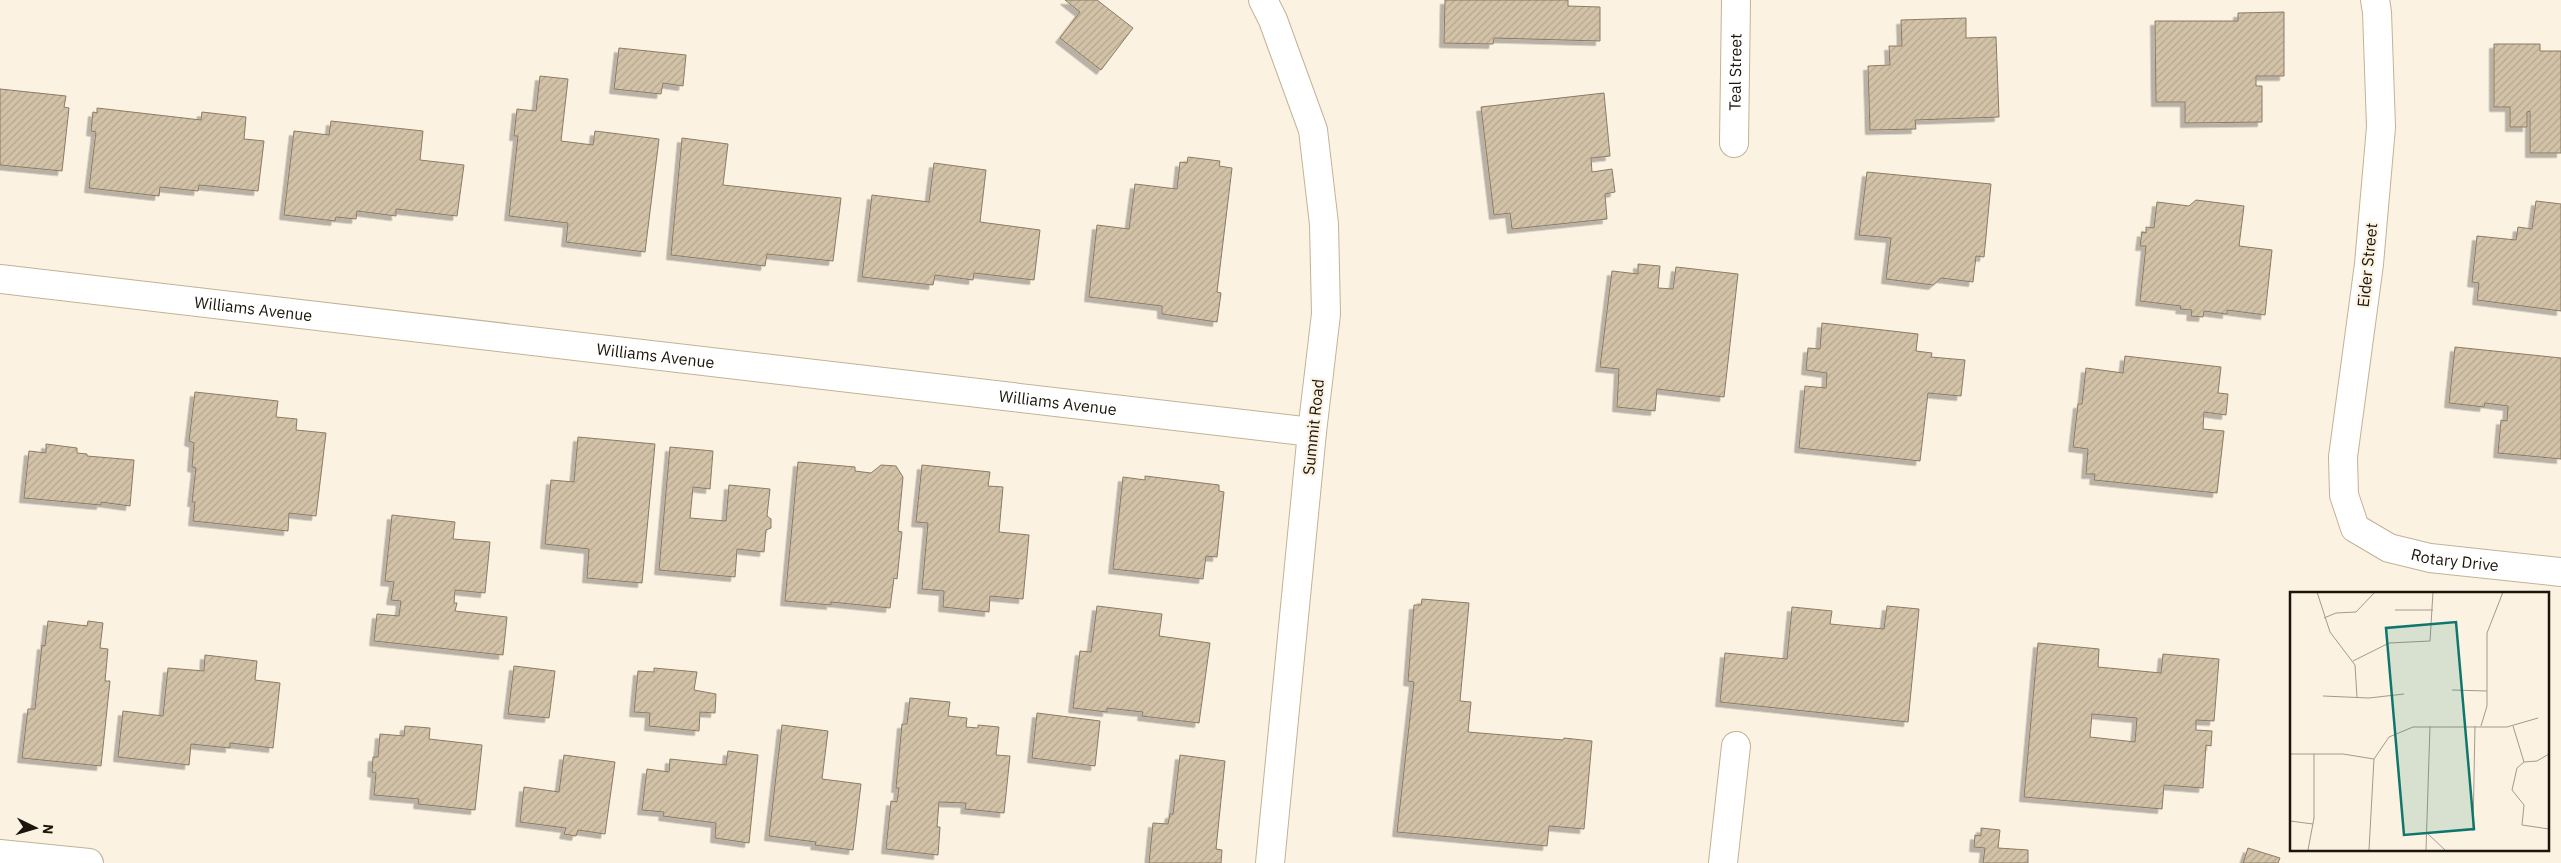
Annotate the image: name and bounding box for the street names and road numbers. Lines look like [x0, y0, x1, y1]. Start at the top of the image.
street label: Teal Street [1724, 33, 1746, 111]
street label: Eider Street [2353, 222, 2381, 308]
street label: Williams Avenue [193, 292, 313, 325]
street label: Williams Avenue [596, 339, 716, 372]
street label: Summit Road [1298, 378, 1328, 476]
street label: Williams Avenue [998, 386, 1118, 419]
street label: Rotary Drive [2409, 544, 2500, 575]

